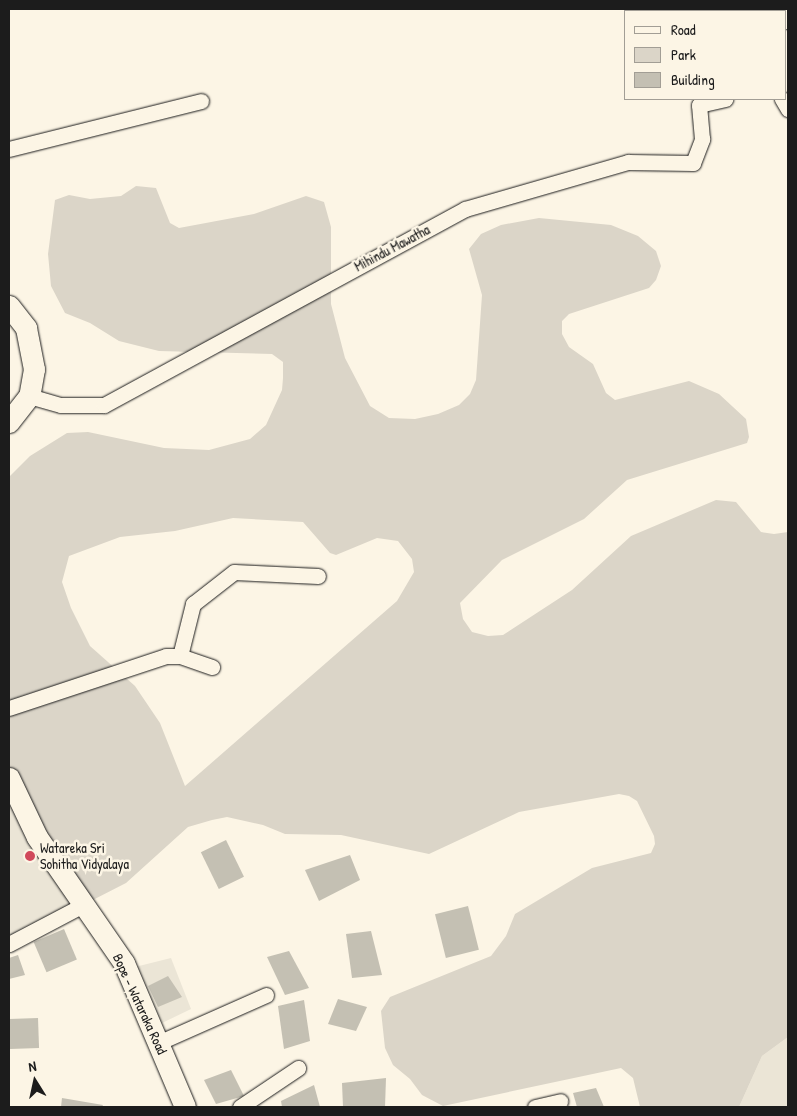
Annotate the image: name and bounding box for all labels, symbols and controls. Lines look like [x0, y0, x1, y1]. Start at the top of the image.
legend [624, 10, 787, 100]
text: Road [671, 19, 696, 40]
text: Park [671, 44, 696, 65]
text: Building [671, 69, 715, 90]
street label: Mihindu Mawatha [351, 221, 433, 275]
place label: Watareka Sri Sohitha Vidyalaya [40, 840, 129, 872]
marker: Watareka Sri Sohitha Vidyalaya [24, 850, 36, 862]
street label: Bope - Wataraka Road [109, 951, 171, 1057]
north arrow [10, 1056, 60, 1106]
text: N [27, 1056, 38, 1076]

